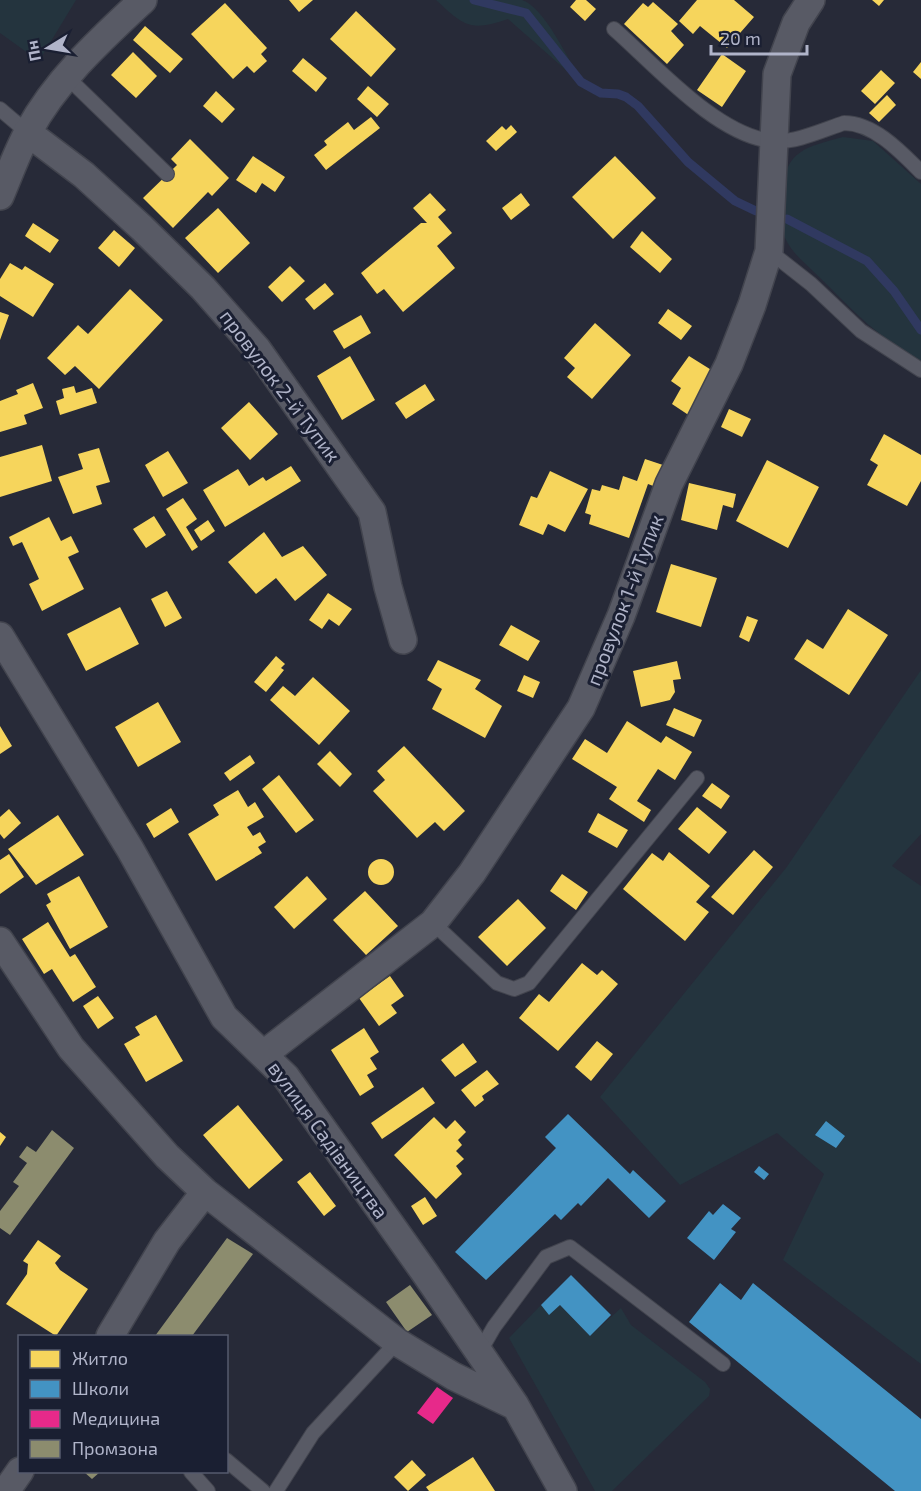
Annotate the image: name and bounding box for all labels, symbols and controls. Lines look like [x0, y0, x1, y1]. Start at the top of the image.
north arrow [18, 18, 78, 78]
scale bar [711, 18, 807, 56]
text: 20 m [720, 27, 761, 49]
text: Пн [21, 39, 44, 63]
street label: провулок 2-й Тупик [215, 304, 346, 467]
street label: провулок 1-й Тупик [580, 510, 669, 689]
street label: вулиця Садівництва [263, 1056, 394, 1223]
legend [18, 1335, 228, 1473]
text: Житло [72, 1347, 128, 1369]
text: Школи [72, 1377, 129, 1399]
text: Медицина [72, 1407, 160, 1429]
text: Промзона [72, 1437, 158, 1459]

